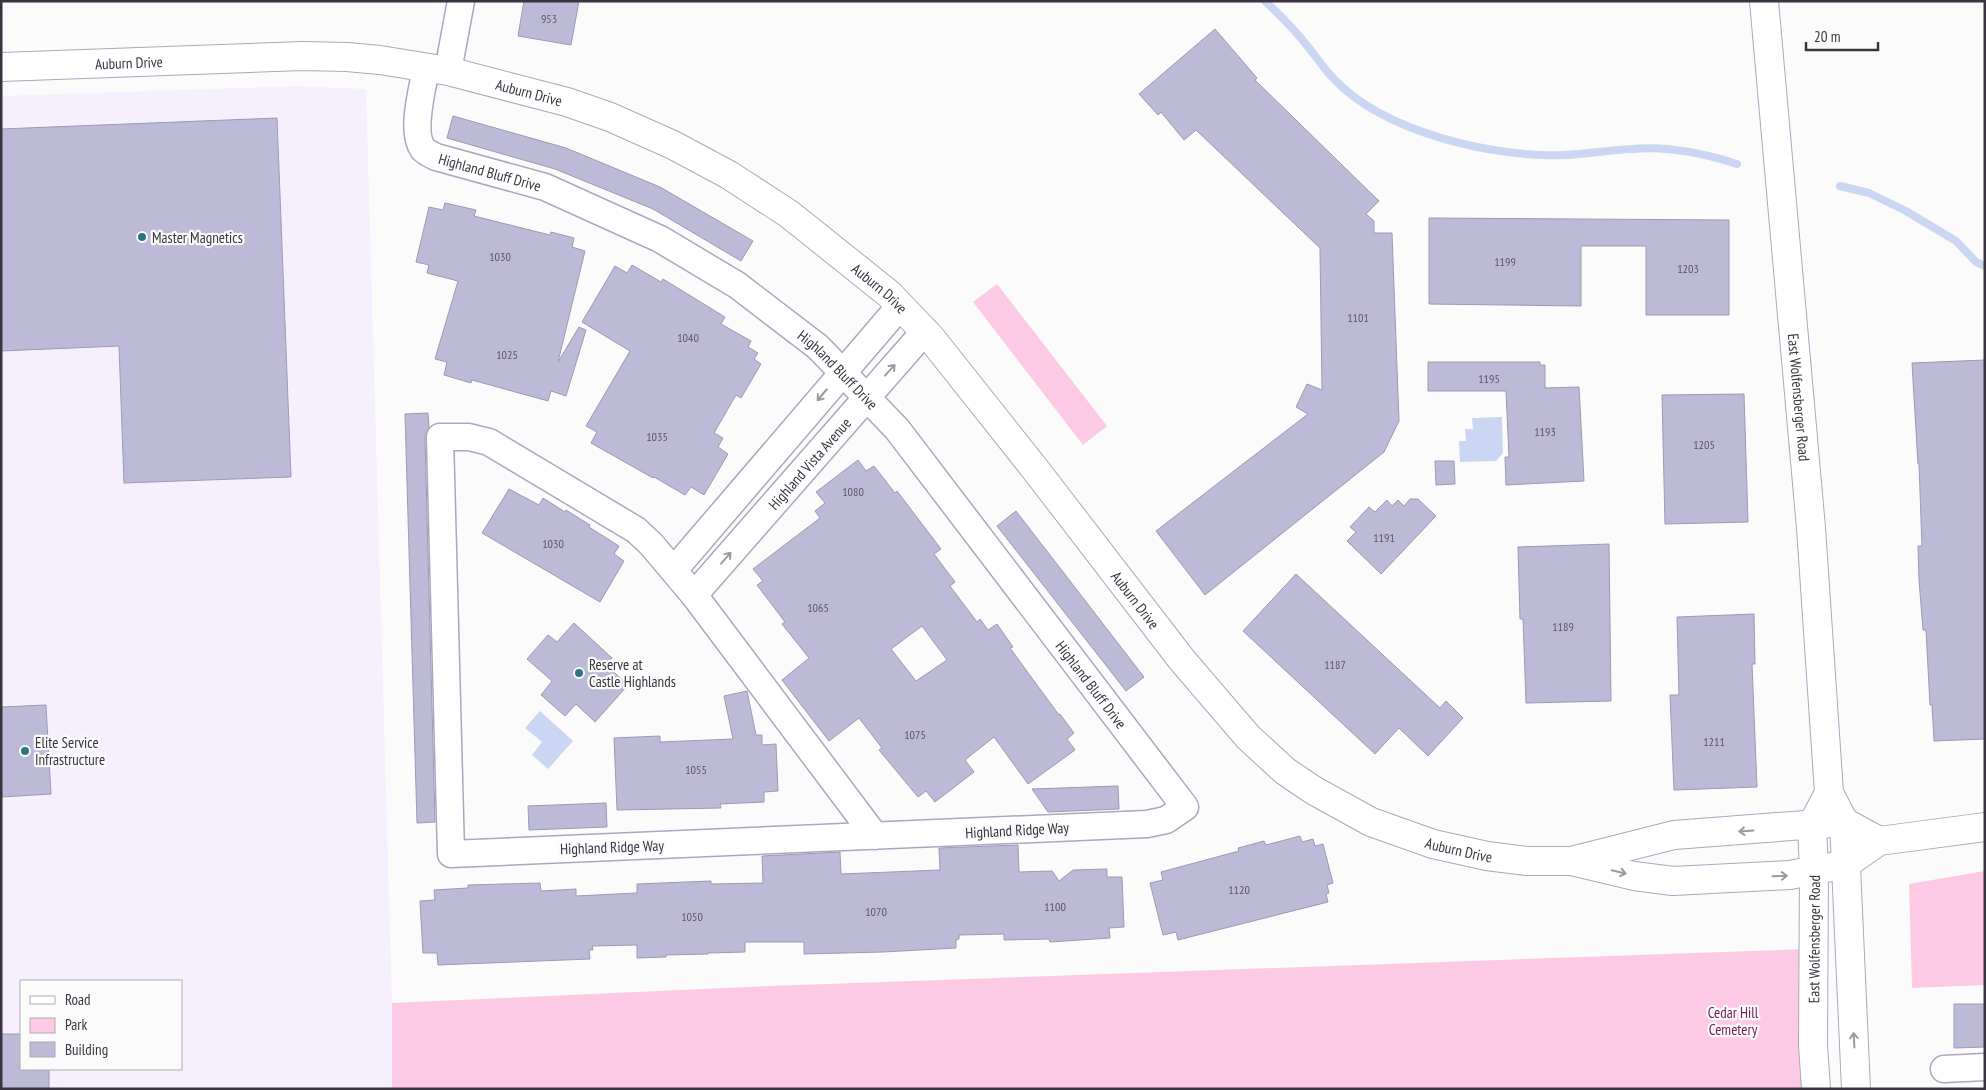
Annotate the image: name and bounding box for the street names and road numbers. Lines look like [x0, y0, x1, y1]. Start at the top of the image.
street label: Auburn Drive [95, 52, 163, 73]
street label: Auburn Drive [494, 74, 564, 110]
street label: Highland Bluff Drive [436, 149, 543, 195]
street label: Auburn Drive [848, 259, 912, 317]
street label: Highland Bluff Drive [794, 326, 882, 413]
street label: East Wolfensberger Road [1784, 333, 1815, 462]
street label: Highland Vista Avenue [764, 413, 855, 513]
street label: Auburn Drive [1107, 567, 1164, 633]
street label: Highland Bluff Drive [1052, 637, 1131, 732]
street label: Highland Ridge Way [965, 818, 1070, 842]
street label: Auburn Drive [1423, 833, 1493, 866]
street label: Highland Ridge Way [560, 836, 665, 858]
street label: East Wolfensberger Road [1804, 875, 1823, 1003]

